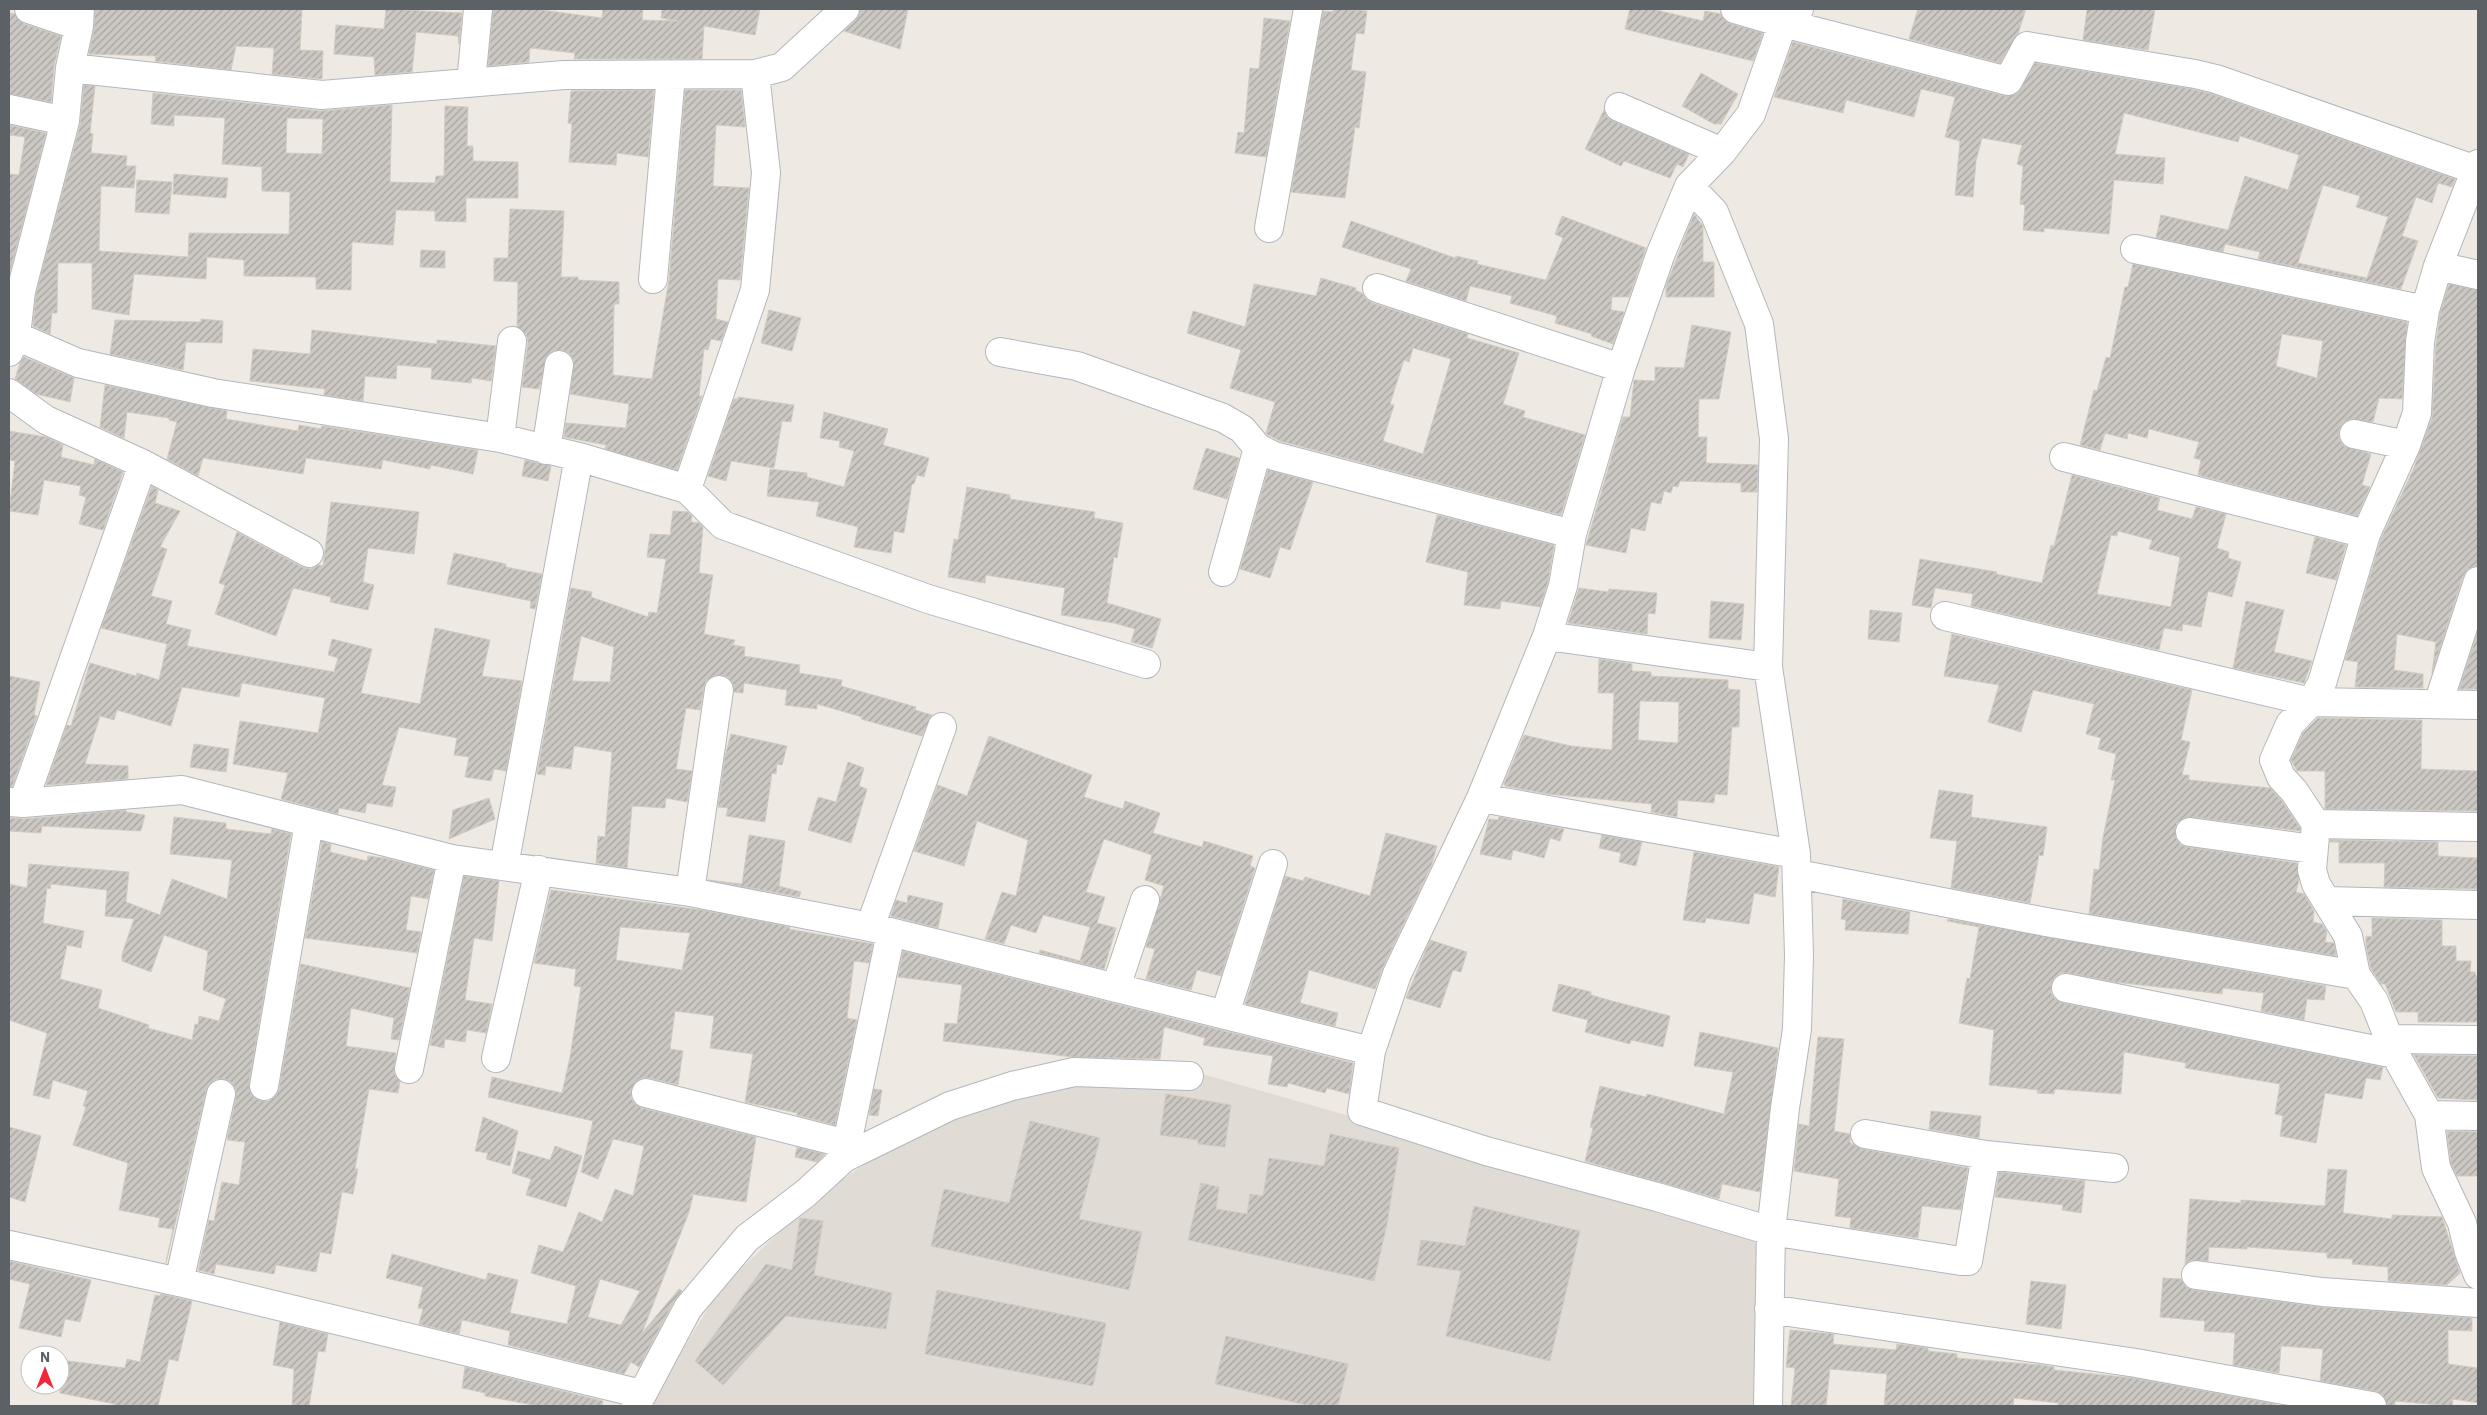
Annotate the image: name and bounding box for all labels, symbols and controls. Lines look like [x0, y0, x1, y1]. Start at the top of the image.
north arrow [20, 1345, 70, 1395]
text: N [40, 1348, 50, 1366]

